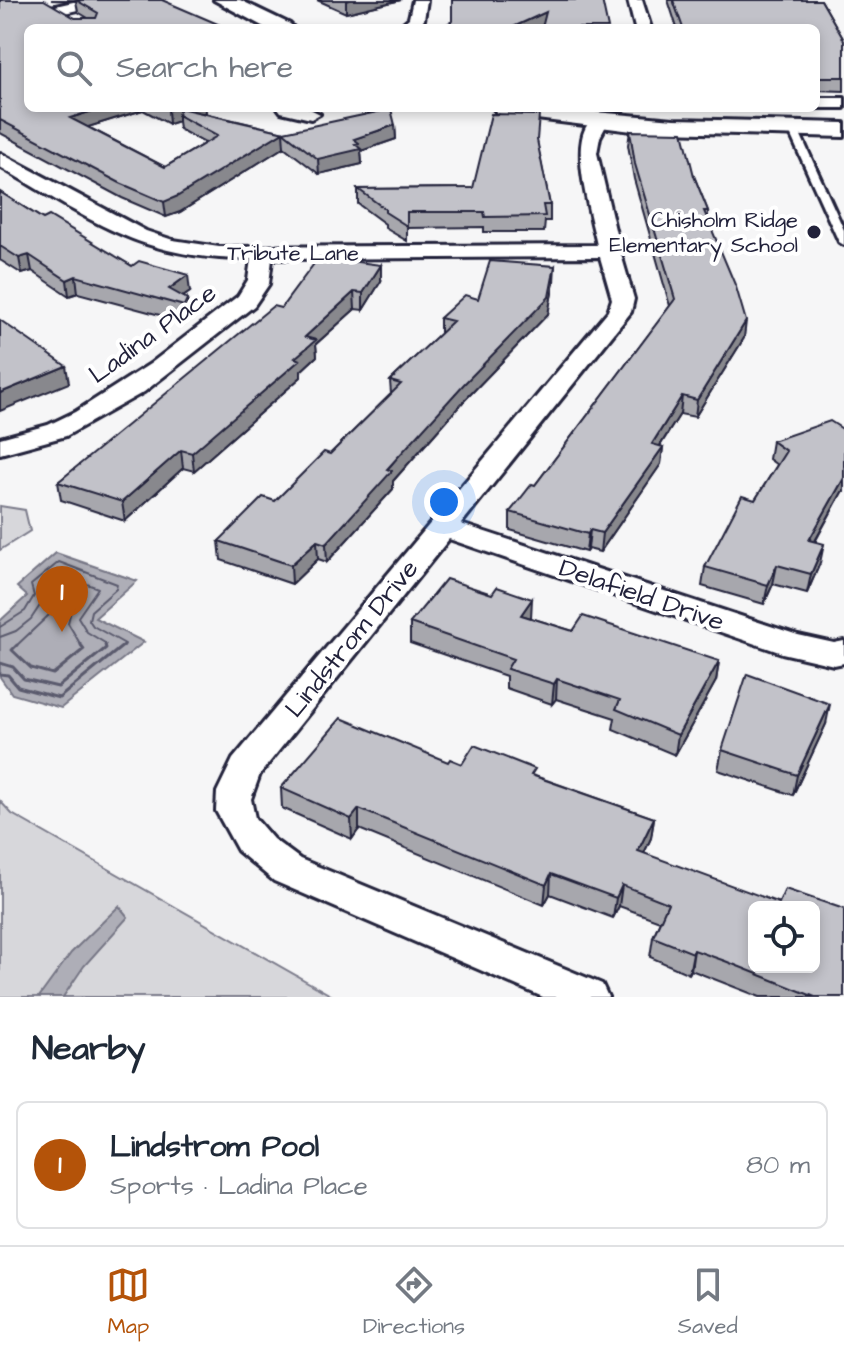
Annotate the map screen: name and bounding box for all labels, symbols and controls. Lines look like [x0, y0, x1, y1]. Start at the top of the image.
search box [24, 24, 820, 112]
icon: search [52, 46, 96, 90]
text: Search here [116, 47, 293, 89]
place label: Chisholm Ridge Elementary School [609, 205, 798, 262]
marker: Chisholm Ridge Elementary School [805, 223, 823, 241]
street label: Tribute Lane [227, 238, 359, 269]
street label: Ladina Place [82, 275, 224, 392]
your location [424, 482, 464, 522]
street label: Delafield Drive [554, 550, 729, 640]
street label: Lindstrom Drive [277, 552, 427, 725]
pin: 1 [36, 566, 88, 632]
map controls [748, 901, 820, 973]
button: locate [748, 901, 820, 973]
text: Nearby [32, 1025, 146, 1073]
text: Lindstrom Pool [110, 1126, 319, 1168]
text: 1 [58, 1147, 62, 1183]
text: 80 m [746, 1147, 810, 1183]
text: Sports · Ladina Place [110, 1168, 368, 1204]
tab: Map [106, 1263, 150, 1342]
tab: Directions [363, 1263, 465, 1342]
tab: Saved [678, 1263, 738, 1342]

